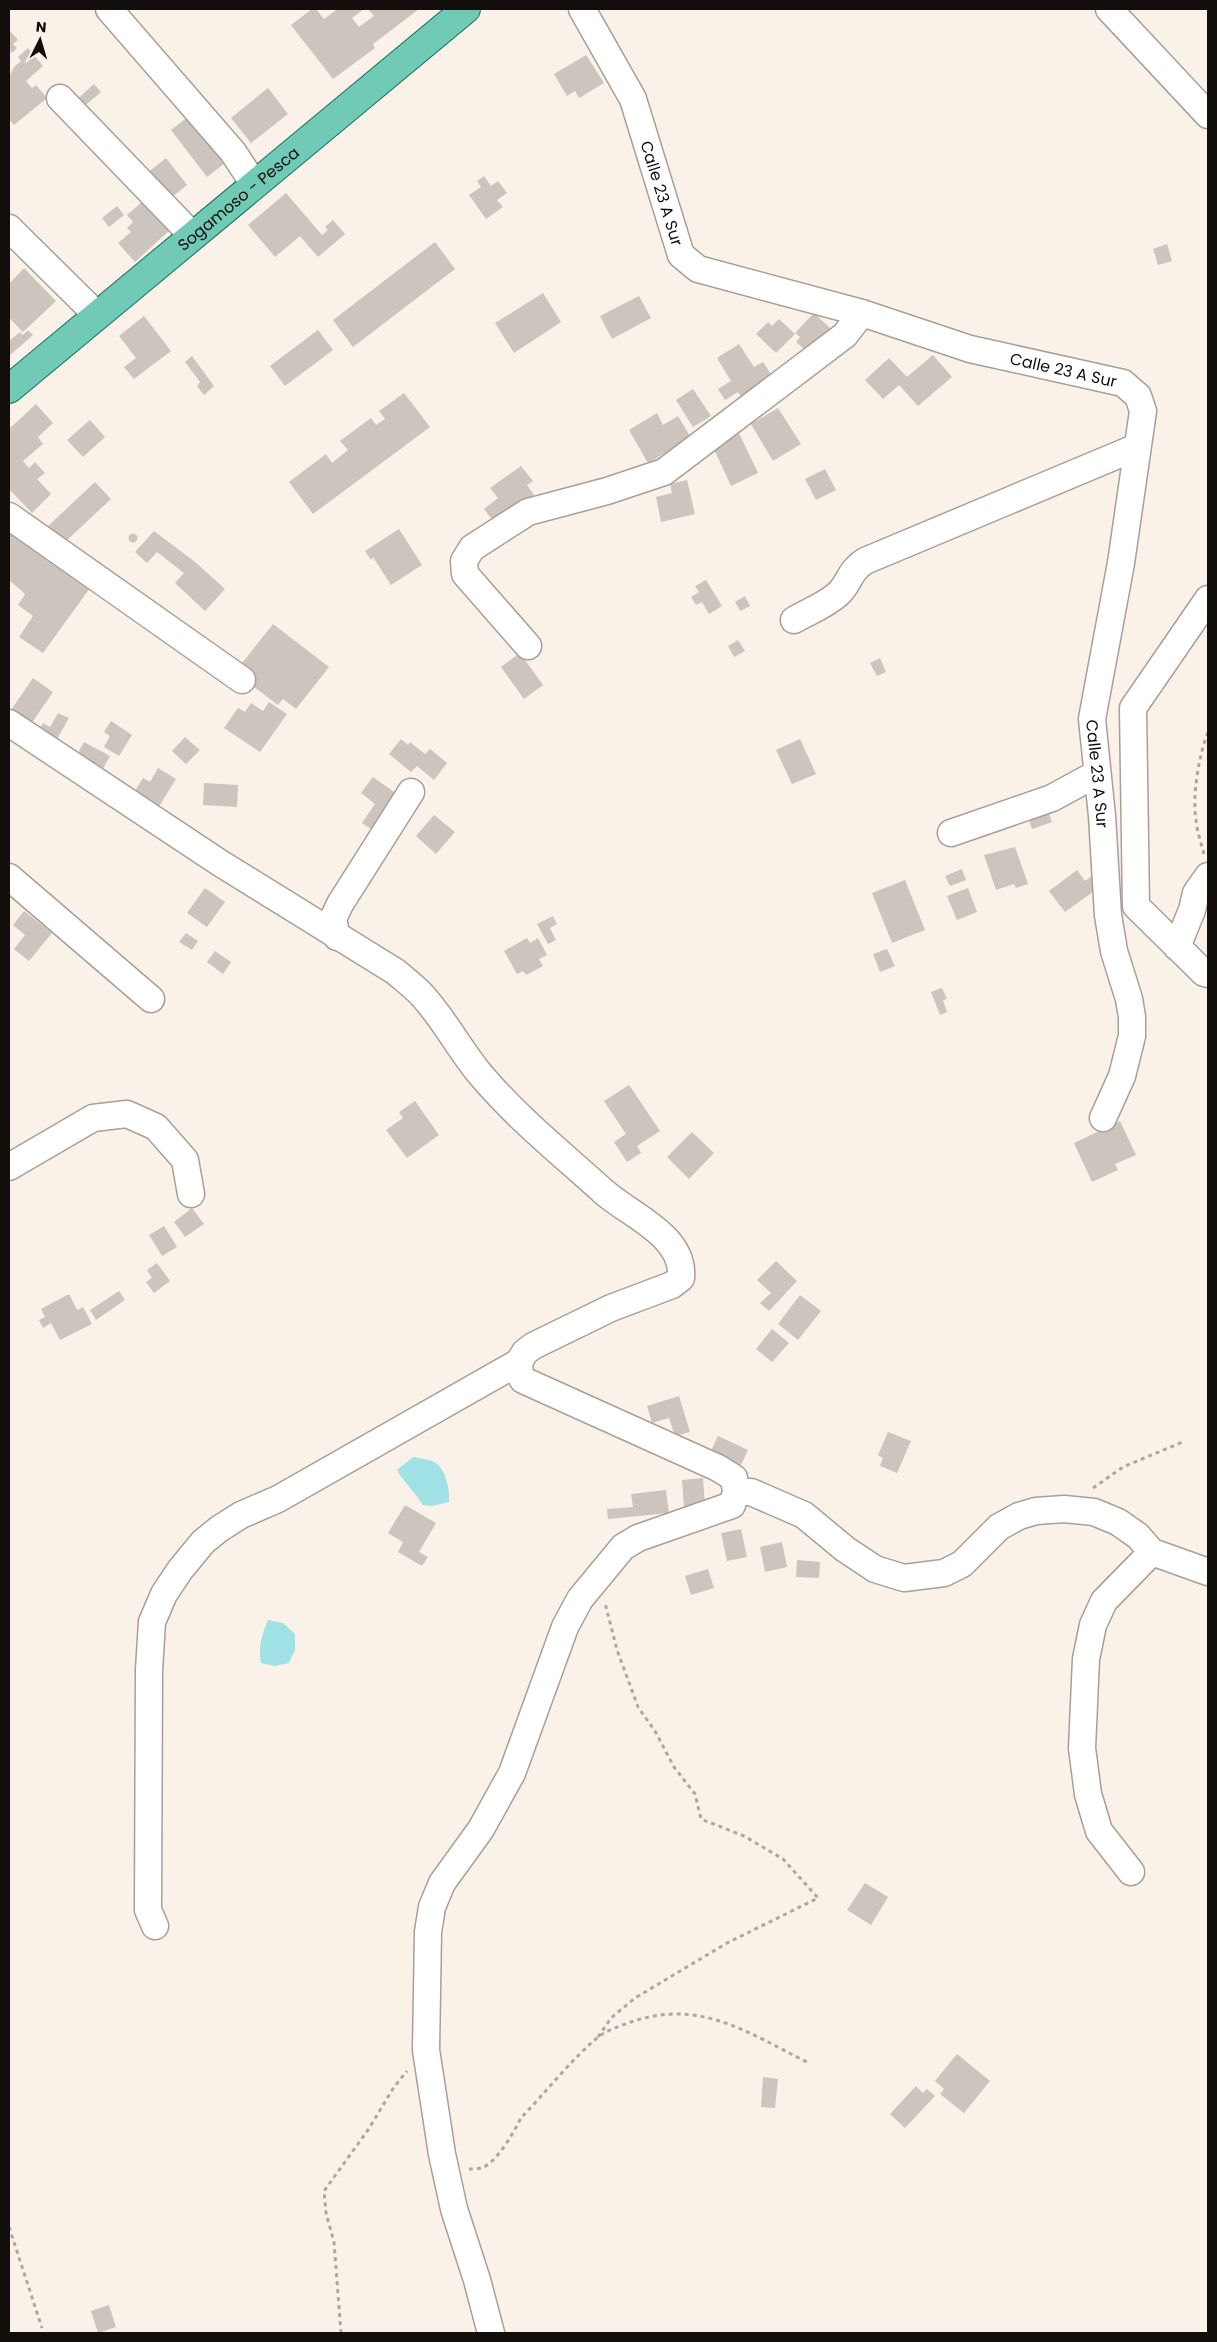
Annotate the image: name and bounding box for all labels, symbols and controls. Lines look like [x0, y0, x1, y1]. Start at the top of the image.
north arrow [15, 15, 65, 65]
text: N [35, 17, 47, 37]
street label: Calle 23 A Sur [635, 138, 689, 249]
street label: Sogamoso - Pesca [172, 141, 304, 256]
street label: Calle 23 A Sur [1008, 347, 1119, 393]
street label: Calle 23 A Sur [1081, 718, 1114, 829]

